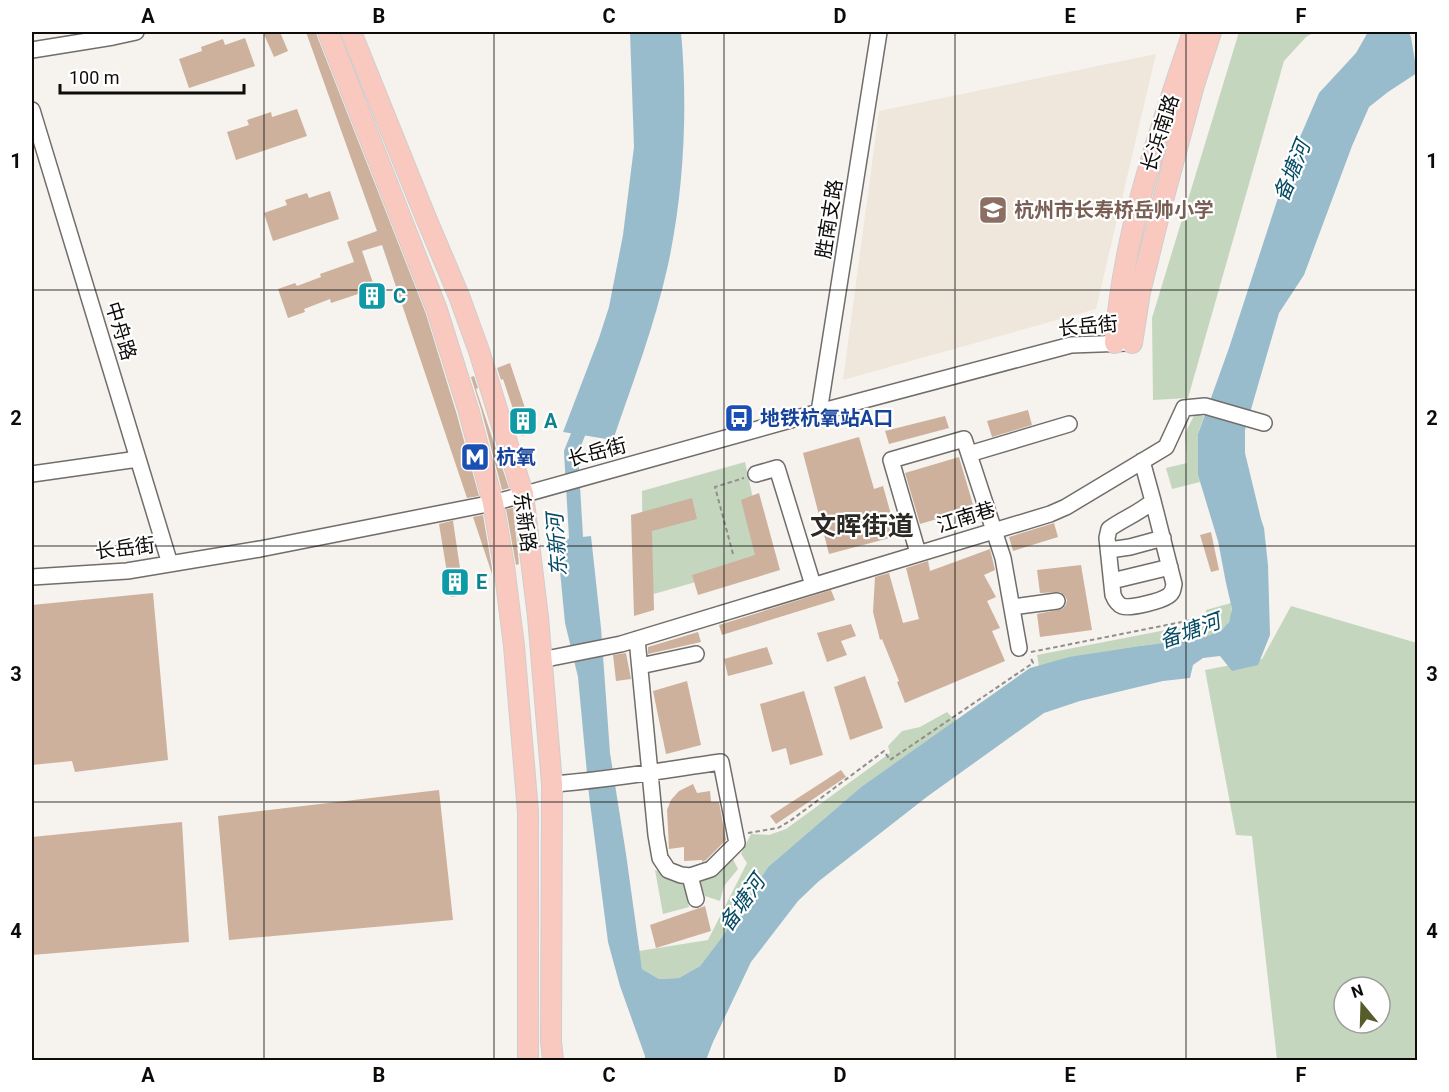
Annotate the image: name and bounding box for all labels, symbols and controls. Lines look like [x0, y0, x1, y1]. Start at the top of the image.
text: A [141, 4, 155, 28]
text: B [373, 4, 385, 28]
text: C [602, 4, 616, 28]
text: D [834, 4, 847, 28]
text: E [1064, 4, 1076, 28]
text: F [1296, 4, 1307, 28]
scale bar [60, 57, 244, 95]
text: 100 m [69, 67, 120, 88]
street label: 长浜南路 [1136, 91, 1184, 175]
water label: 备塘河 [1269, 134, 1316, 205]
text: 1 [10, 149, 22, 173]
text: 1 [1426, 149, 1438, 173]
street label: 胜南支路 [811, 178, 847, 260]
school or university icon: 杭州市长寿桥岳帅小学 [977, 194, 1009, 226]
place label: 杭州市长寿桥岳帅小学 [1014, 198, 1214, 222]
building icon: C [356, 280, 388, 312]
place label: C [393, 284, 406, 308]
street label: 中舟路 [101, 299, 141, 363]
street label: 长岳街 [1057, 311, 1119, 341]
bus stop icon: 地铁杭氧站A口 [723, 402, 755, 434]
building icon: A [507, 405, 539, 437]
text: 2 [10, 406, 22, 430]
place label: 地铁杭氧站A口 [760, 406, 893, 430]
text: 2 [1426, 406, 1438, 430]
place label: A [544, 409, 558, 433]
street label: 长岳街 [565, 433, 629, 471]
metro station icon: 杭氧 [459, 441, 491, 473]
place label: 杭氧 [496, 445, 536, 469]
street label: 东新路 [509, 491, 541, 553]
street label: 江南巷 [934, 497, 998, 537]
water label: 东新河 [543, 509, 571, 577]
district label: 文晖街道 [810, 511, 914, 541]
street label: 长岳街 [94, 532, 156, 564]
building icon: E [439, 566, 471, 598]
place label: E [476, 570, 487, 594]
water label: 备塘河 [1156, 608, 1227, 653]
text: 3 [10, 662, 22, 686]
text: 3 [1426, 662, 1438, 686]
water label: 备塘河 [714, 867, 772, 936]
text: 4 [10, 919, 22, 943]
text: 4 [1426, 919, 1438, 943]
north arrow [1332, 975, 1392, 1035]
text: N [1349, 980, 1366, 1002]
text: A [141, 1063, 155, 1087]
text: B [373, 1063, 385, 1087]
text: C [602, 1063, 616, 1087]
text: D [834, 1063, 847, 1087]
text: E [1064, 1063, 1076, 1087]
text: F [1296, 1063, 1307, 1087]

